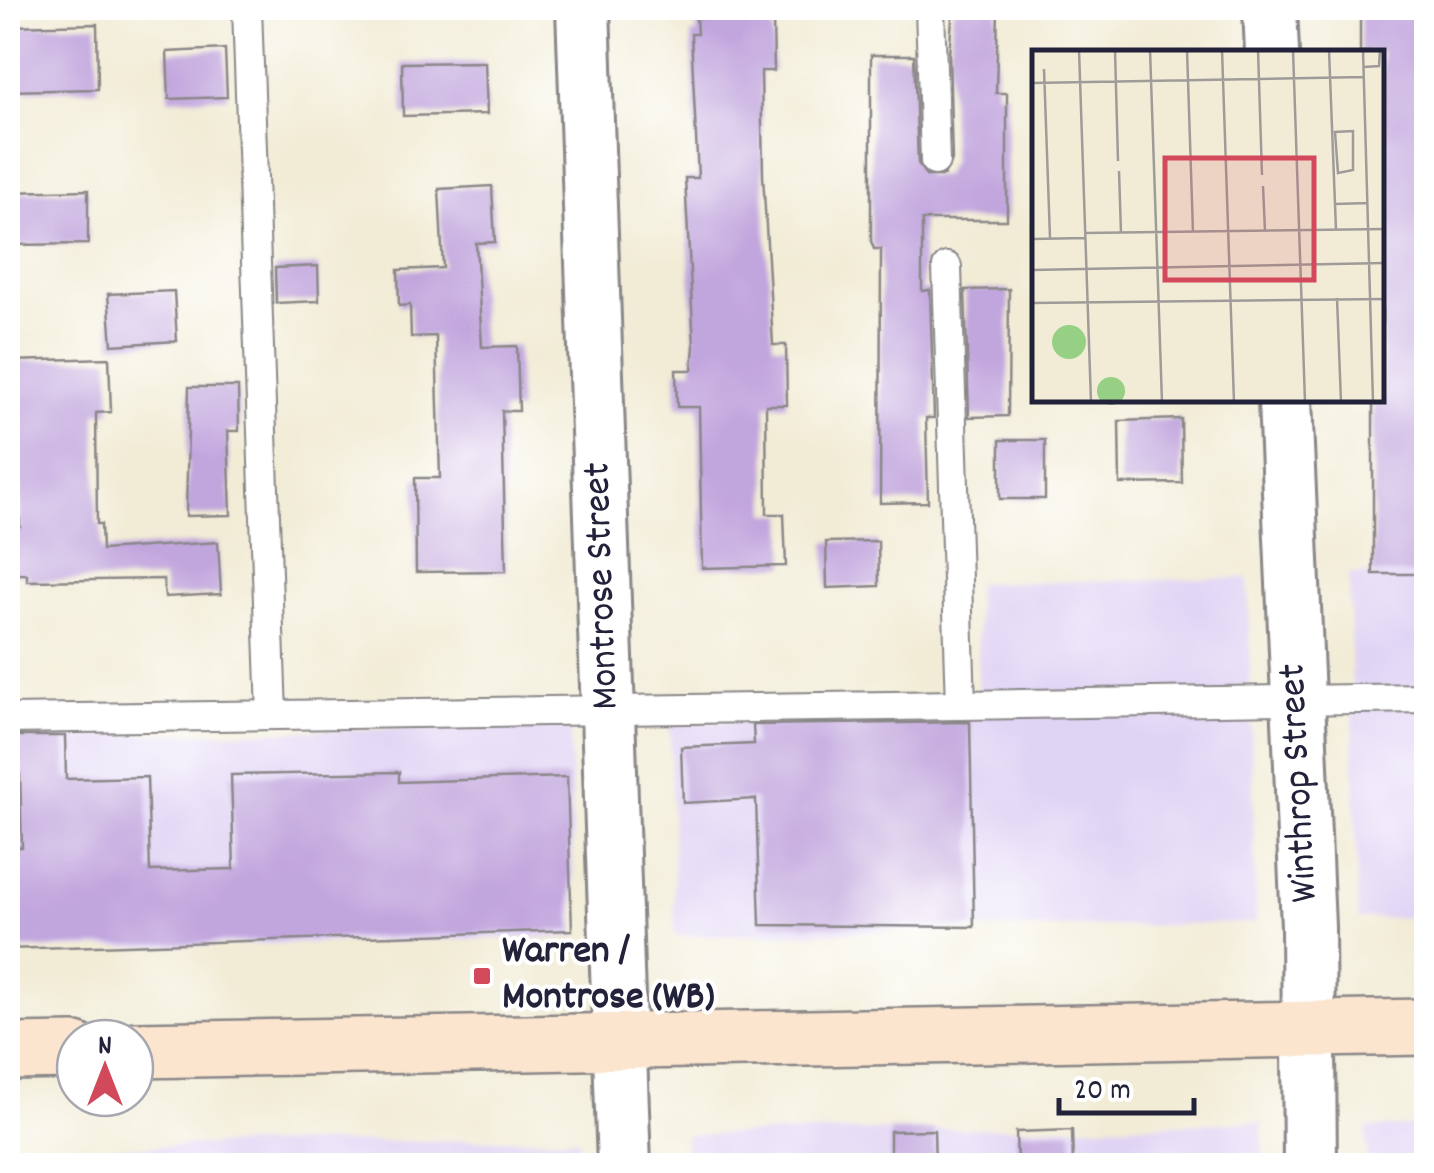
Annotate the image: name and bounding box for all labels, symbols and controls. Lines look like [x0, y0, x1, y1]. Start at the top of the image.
inset map [1032, 50, 1384, 402]
street label: Montrose Street [571, 461, 637, 711]
street label: Winthrop Street [1266, 662, 1336, 904]
place label: Warren / Montrose (WB) [502, 925, 715, 1028]
marker: Warren / Montrose (WB) [471, 965, 493, 987]
north arrow [55, 1018, 155, 1118]
text: N [98, 1028, 112, 1068]
scale bar [1059, 1053, 1194, 1115]
text: 20 m [1074, 1071, 1131, 1114]

